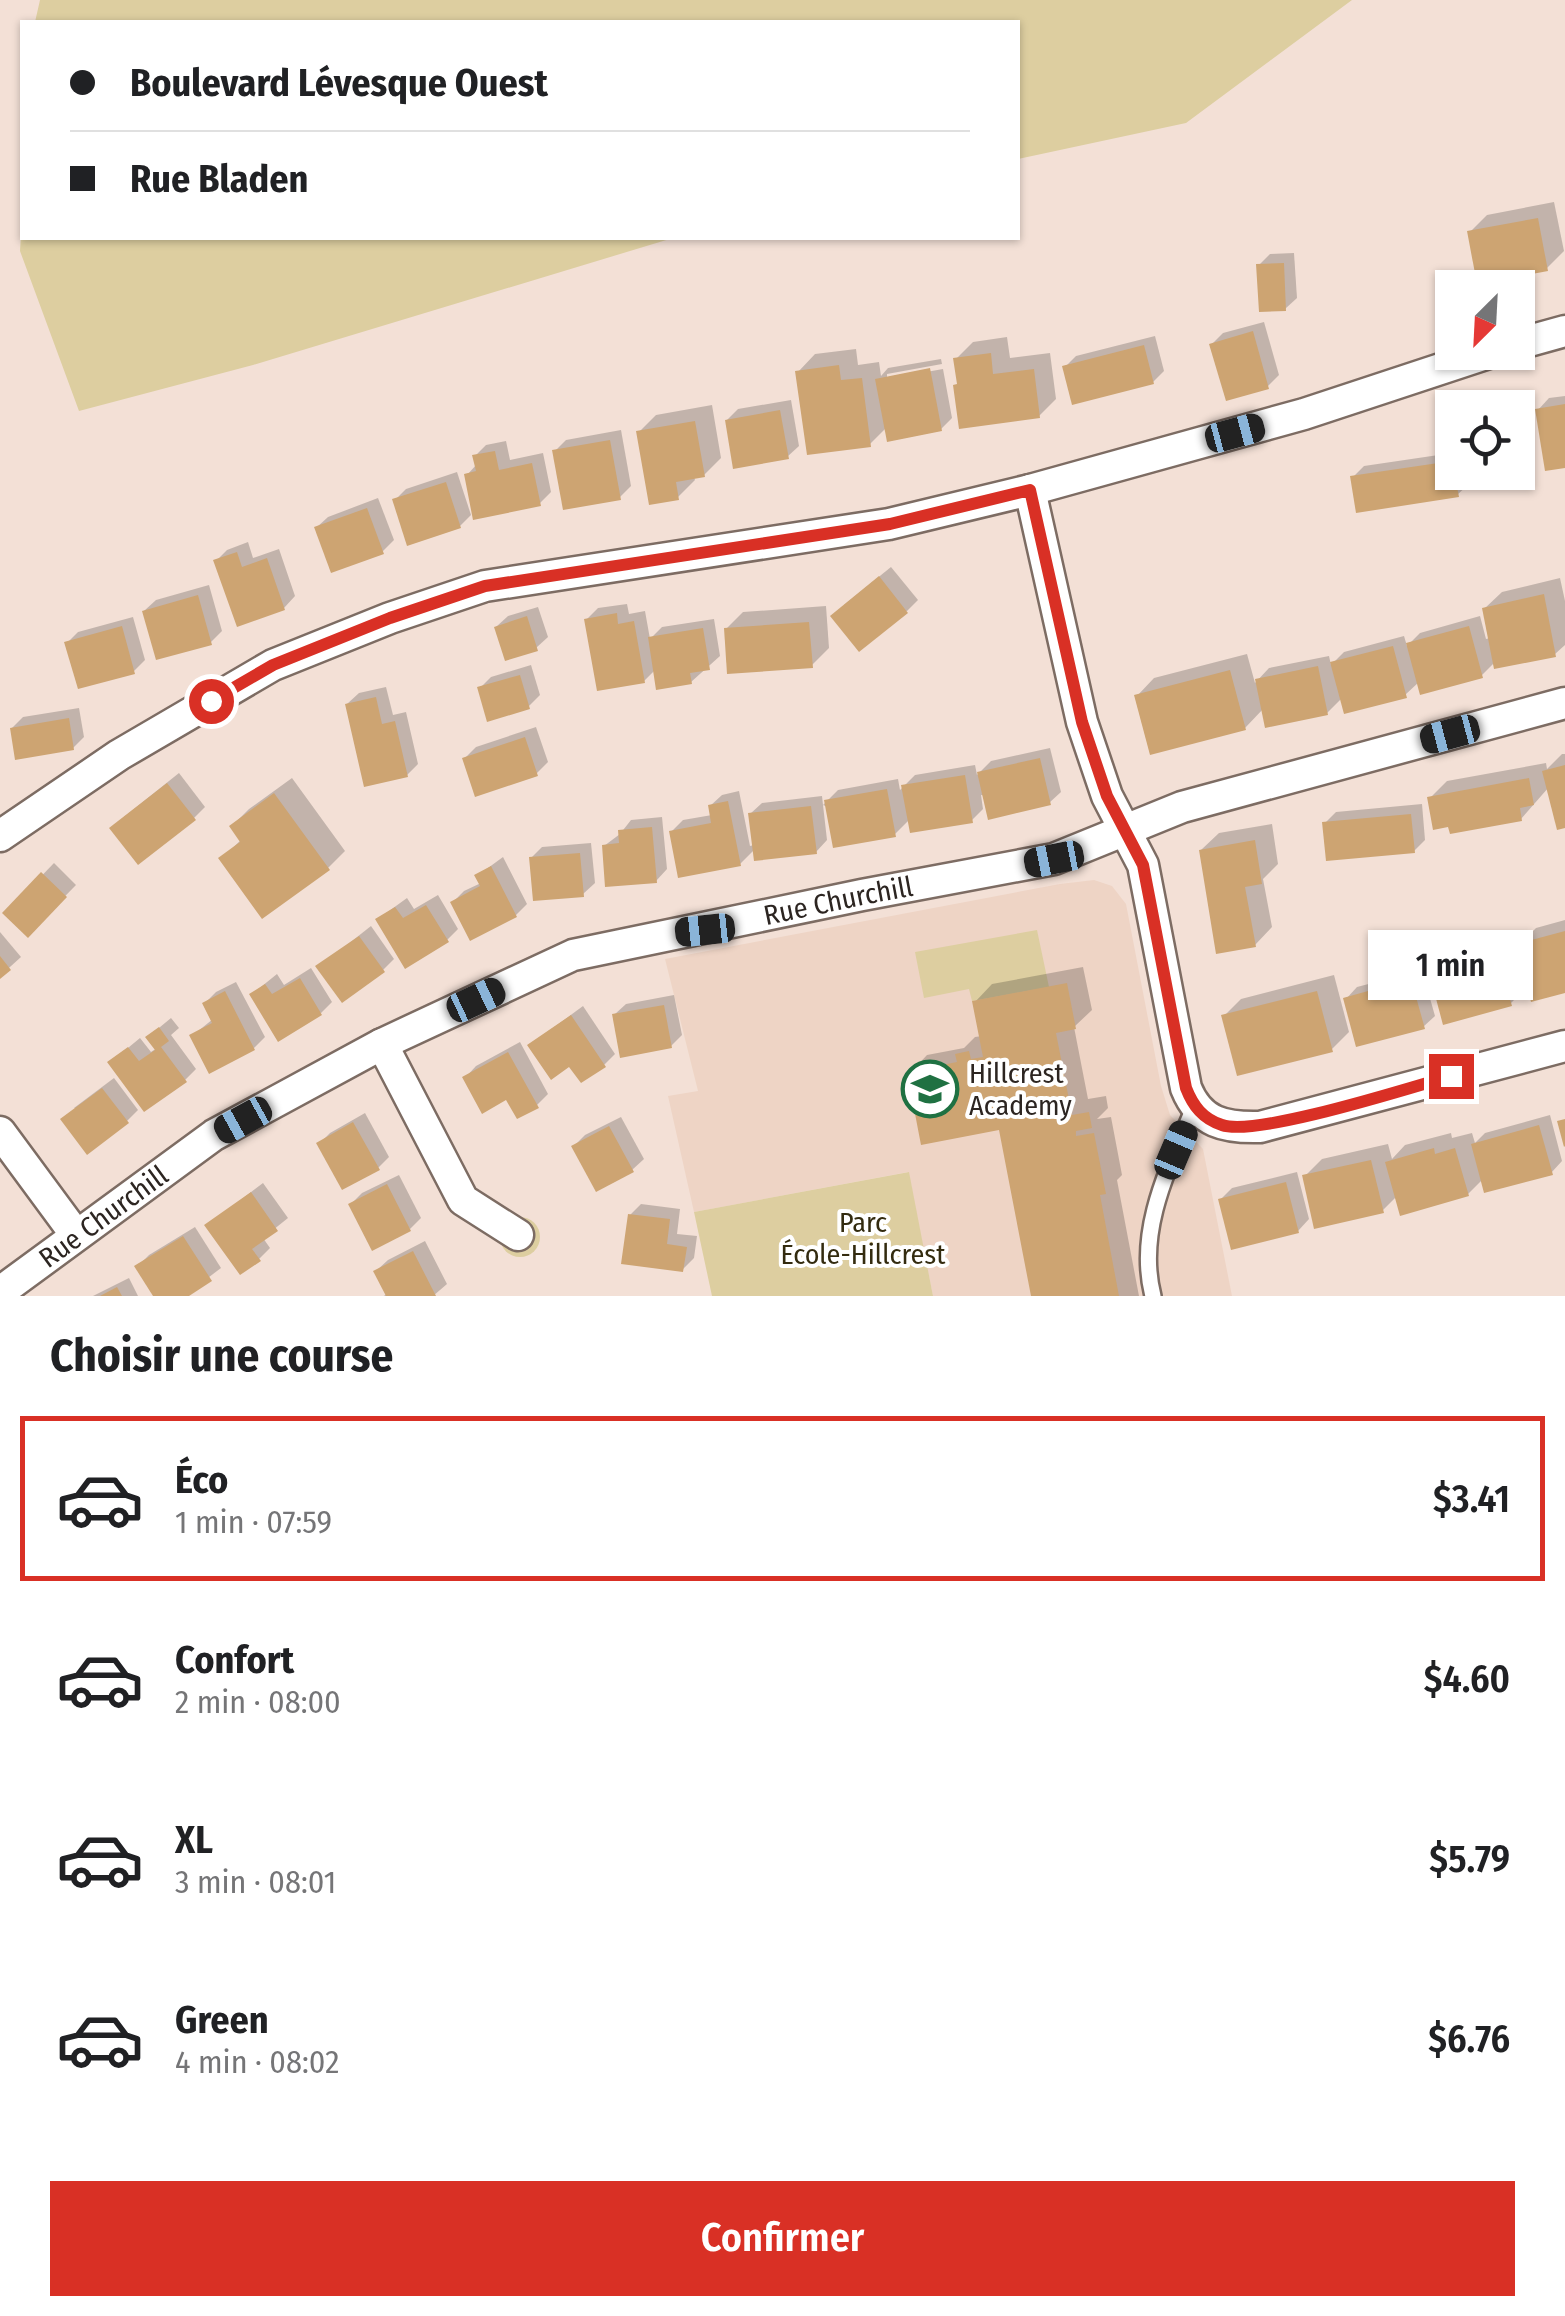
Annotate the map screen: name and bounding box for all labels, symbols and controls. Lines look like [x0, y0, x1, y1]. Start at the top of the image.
text: Boulevard Lévesque Ouest [130, 60, 548, 106]
text: Rue Bladen [130, 156, 308, 202]
north arrow [1435, 270, 1535, 370]
map controls [1435, 270, 1535, 490]
button: locate [1435, 390, 1535, 490]
car [1202, 411, 1268, 455]
route start [189, 679, 234, 724]
car [1417, 712, 1483, 756]
car [1022, 839, 1086, 879]
street label: Rue Churchill [761, 869, 915, 931]
car [674, 912, 736, 948]
callout: 1 min [1368, 931, 1534, 1001]
text: 1 min [1416, 946, 1485, 984]
car [442, 974, 510, 1026]
route end [1429, 1054, 1474, 1099]
place label: Hillcrest Academy [969, 1057, 1072, 1122]
school or university icon: Hillcrest Academy [900, 1059, 960, 1119]
car [209, 1092, 277, 1148]
car [1150, 1117, 1202, 1183]
street label: Rue Churchill [32, 1158, 174, 1274]
park label: Parc École-Hillcrest [781, 1206, 946, 1271]
text: Choisir une course [50, 1329, 393, 1383]
icon: car [55, 1454, 145, 1544]
text: Éco [175, 1457, 228, 1503]
text: $3.41 [1433, 1476, 1510, 1522]
text: 1 min · 07:59 [175, 1503, 332, 1541]
icon: car [55, 1634, 145, 1724]
text: Confort [175, 1637, 294, 1683]
text: $4.60 [1424, 1656, 1510, 1702]
text: 2 min · 08:00 [175, 1683, 341, 1721]
icon: car [55, 1814, 145, 1904]
text: XL [175, 1817, 213, 1863]
text: $5.79 [1429, 1836, 1510, 1882]
text: 3 min · 08:01 [175, 1863, 336, 1901]
icon: car [55, 1994, 145, 2084]
text: Green [175, 1997, 269, 2043]
text: $6.76 [1428, 2016, 1510, 2062]
text: 4 min · 08:02 [175, 2043, 339, 2081]
button: Confirmer [50, 2181, 1515, 2296]

